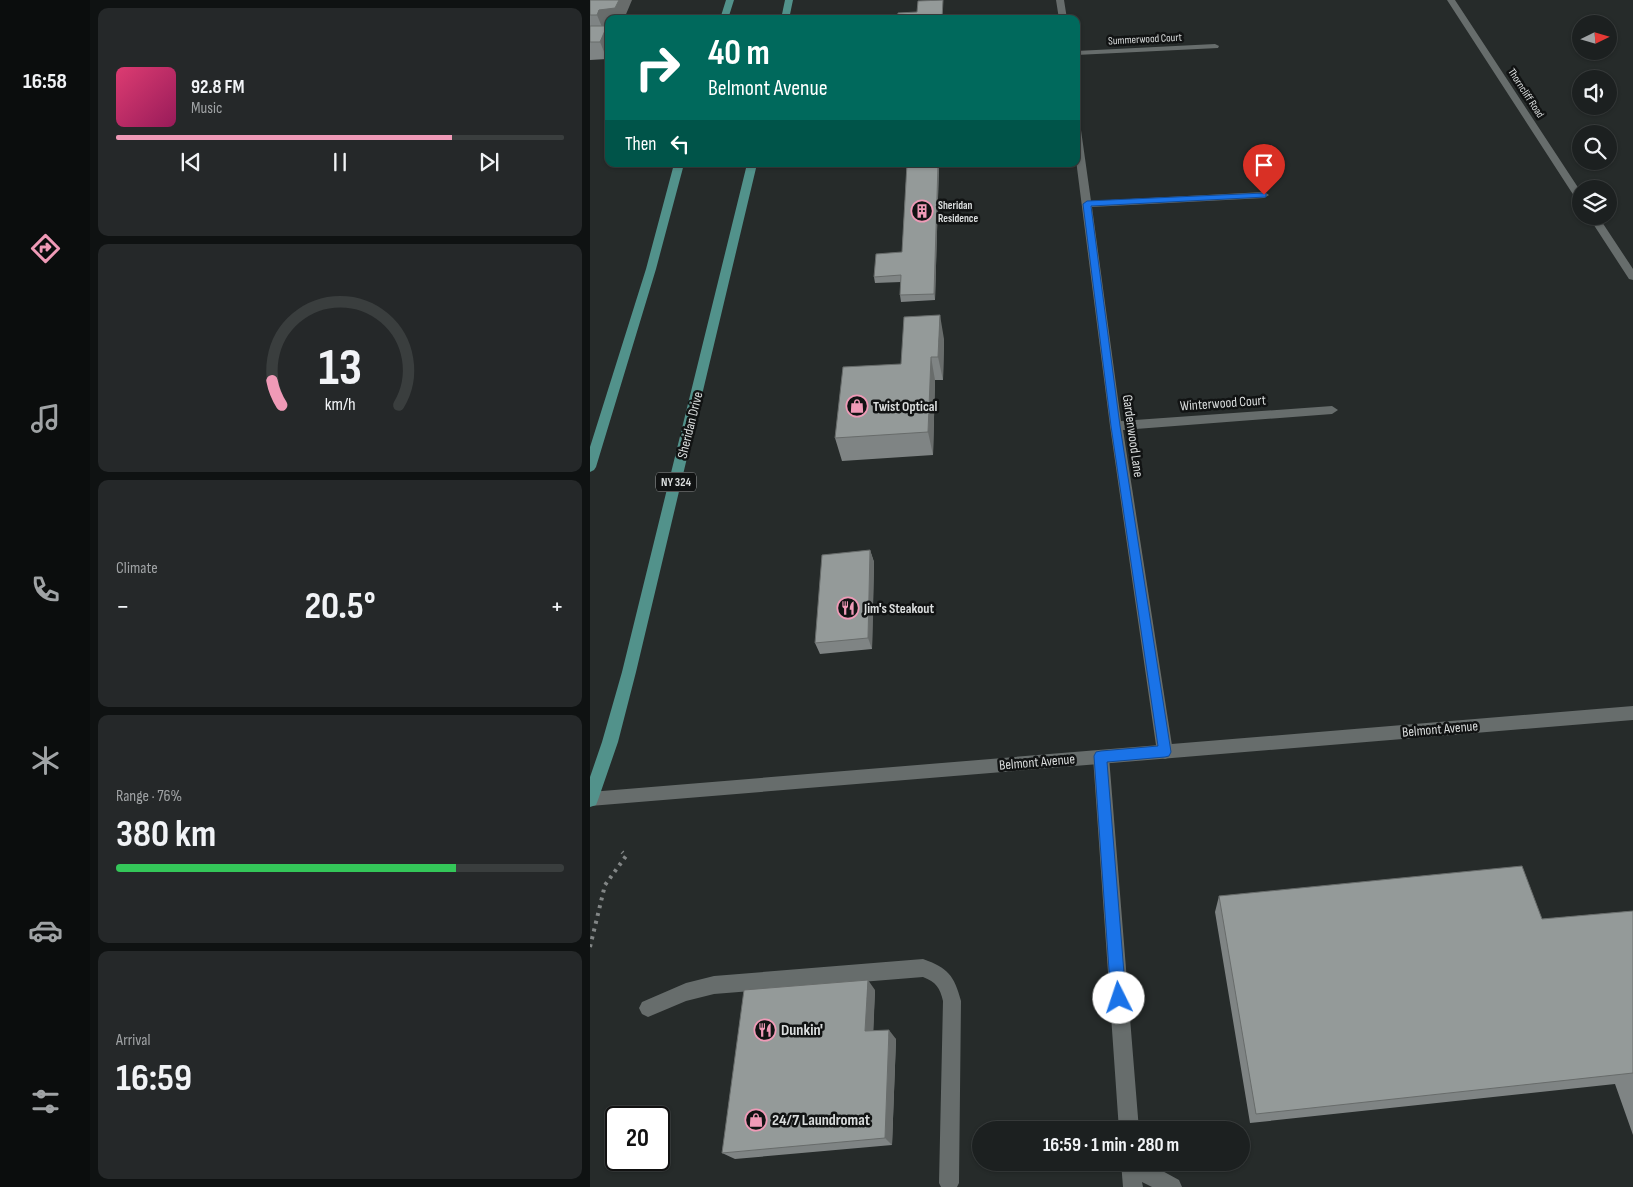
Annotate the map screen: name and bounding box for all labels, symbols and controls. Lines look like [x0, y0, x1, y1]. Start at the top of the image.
north arrow [1572, 15, 1618, 60]
map controls [1572, 15, 1617, 225]
street label: Summerwood Court [1108, 31, 1183, 47]
text: 40 m [708, 32, 770, 75]
icon: right [625, 35, 690, 100]
street label: Thorncliff Road [1505, 66, 1547, 121]
text: 16:58 [23, 68, 67, 95]
button: sound [1572, 70, 1617, 115]
text: Belmont Avenue [708, 75, 828, 102]
text: 92.8 FM [191, 76, 245, 99]
text: Music [191, 99, 222, 118]
button: search [1572, 125, 1617, 170]
icon: left [666, 130, 694, 158]
text: Then [625, 133, 656, 156]
pin [1243, 144, 1285, 195]
icon: previous [177, 148, 205, 176]
icon: pause [326, 148, 354, 176]
icon: next [475, 148, 503, 176]
icon: arrive [1250, 151, 1278, 179]
button: layers [1572, 180, 1617, 225]
building icon: Sheridan Residence [910, 199, 934, 223]
place label: Sheridan Residence [938, 199, 978, 225]
icon: directions [28, 231, 63, 266]
text: 13 [318, 337, 362, 400]
street label: Sheridan Drive [674, 390, 706, 460]
street label: Winterwood Court [1179, 392, 1267, 414]
text: km/h [325, 394, 355, 415]
shop icon: Twist Optical [845, 394, 869, 418]
street label: Gardenwood Lane [1119, 394, 1147, 478]
place label: Twist Optical [873, 398, 937, 415]
icon: music [28, 401, 63, 436]
road number: NY 324 [656, 472, 696, 492]
text: Climate [116, 559, 158, 578]
icon: phone [28, 572, 63, 607]
text: 20.5° [304, 584, 376, 629]
text: − [116, 590, 130, 623]
text: + [550, 590, 564, 623]
restaurant icon: Jim's Steakout [836, 596, 860, 620]
place label: Jim's Steakout [863, 600, 934, 617]
street label: Belmont Avenue [1401, 717, 1479, 741]
icon: climate [28, 743, 63, 778]
street label: Belmont Avenue [998, 750, 1076, 774]
text: Range · 76% [116, 787, 182, 806]
text: 380 km [116, 812, 216, 857]
icon: car [28, 913, 63, 948]
position arrow [1092, 971, 1144, 1023]
restaurant icon: Dunkin' [753, 1018, 777, 1042]
place label: Dunkin' [781, 1021, 823, 1040]
text: Arrival [116, 1031, 150, 1050]
text: 16:59 [116, 1056, 192, 1101]
icon: filters [28, 1084, 63, 1119]
speed limit sign: 20 [605, 1106, 670, 1171]
shop icon: 24/7 Laundromat [744, 1108, 768, 1132]
place label: 24/7 Laundromat [772, 1111, 870, 1130]
text: 16:59 · 1 min · 280 m [1043, 1134, 1179, 1157]

